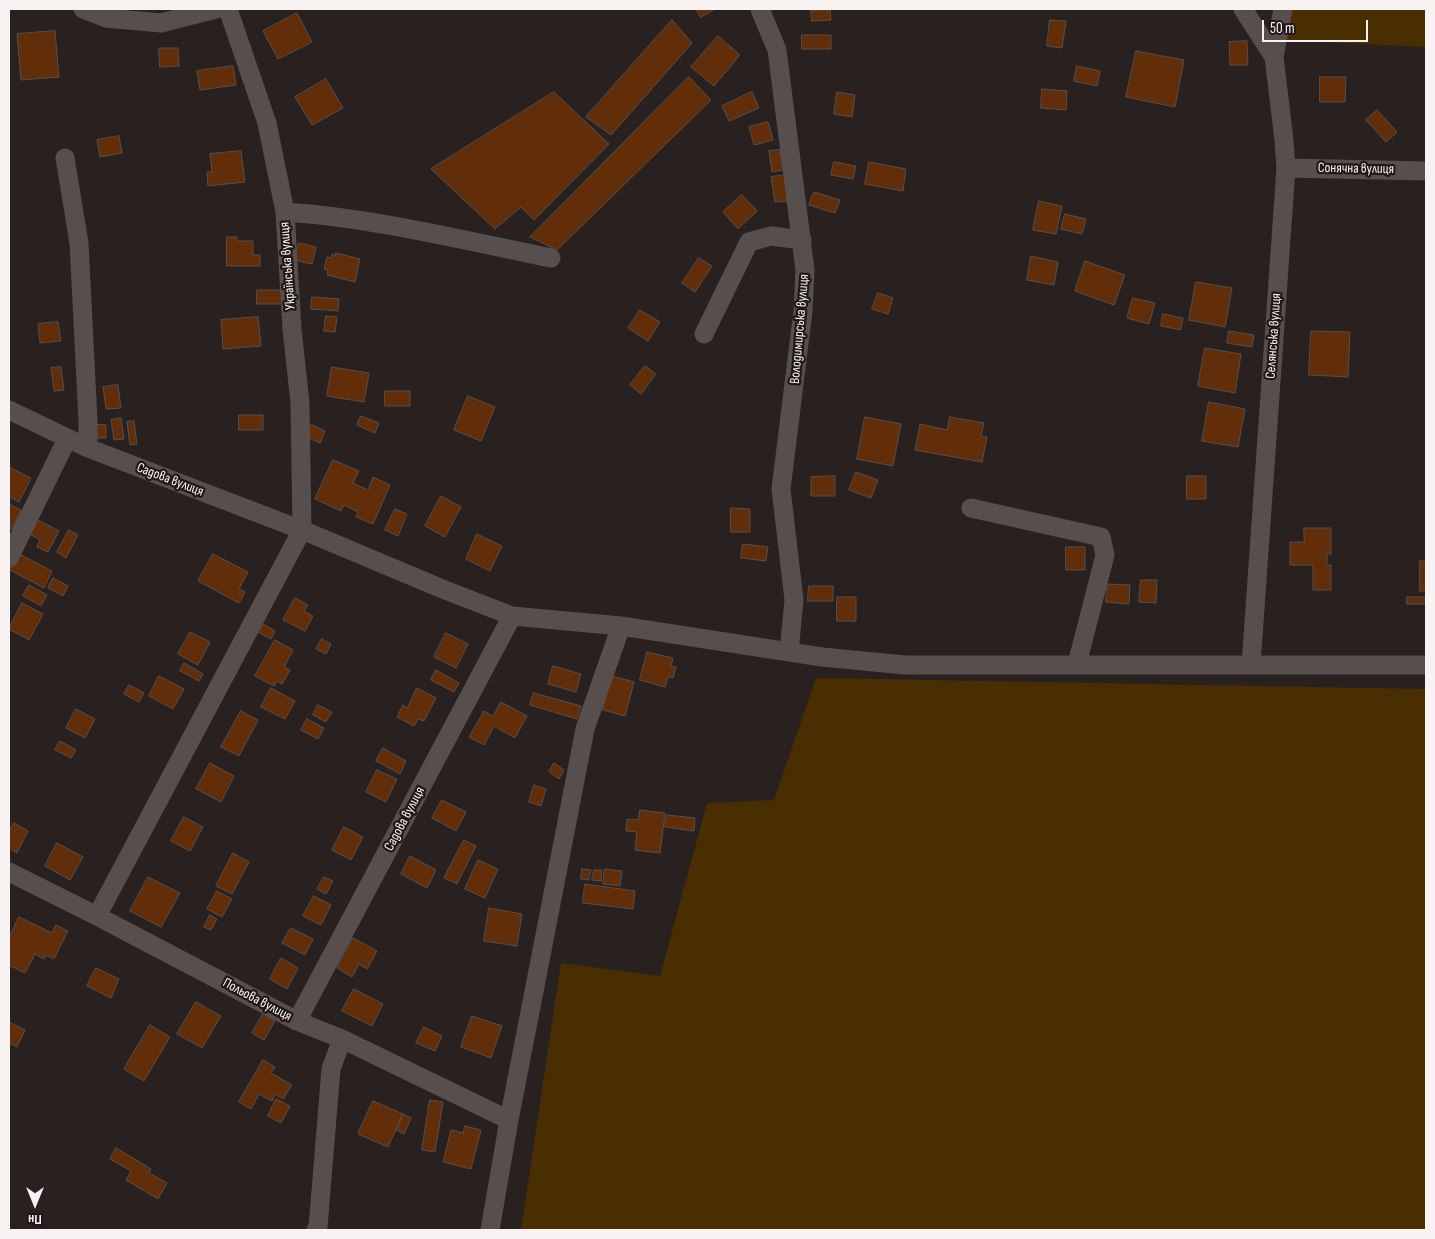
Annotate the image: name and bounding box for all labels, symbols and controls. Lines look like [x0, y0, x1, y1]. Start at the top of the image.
scale bar [1265, 10, 1371, 42]
text: 50 m [1270, 19, 1295, 38]
street label: Сонячна вулиця [1318, 160, 1394, 178]
street label: Українська вулиця [277, 221, 299, 311]
street label: Володимирська вулиця [787, 273, 813, 385]
street label: Селянська вулиця [1263, 293, 1285, 379]
street label: Садова вулиця [134, 460, 206, 500]
street label: Садова вулиця [381, 784, 429, 854]
street label: Польова вулиця [220, 975, 294, 1025]
north arrow [10, 1179, 60, 1229]
text: Пн [28, 1211, 42, 1228]

